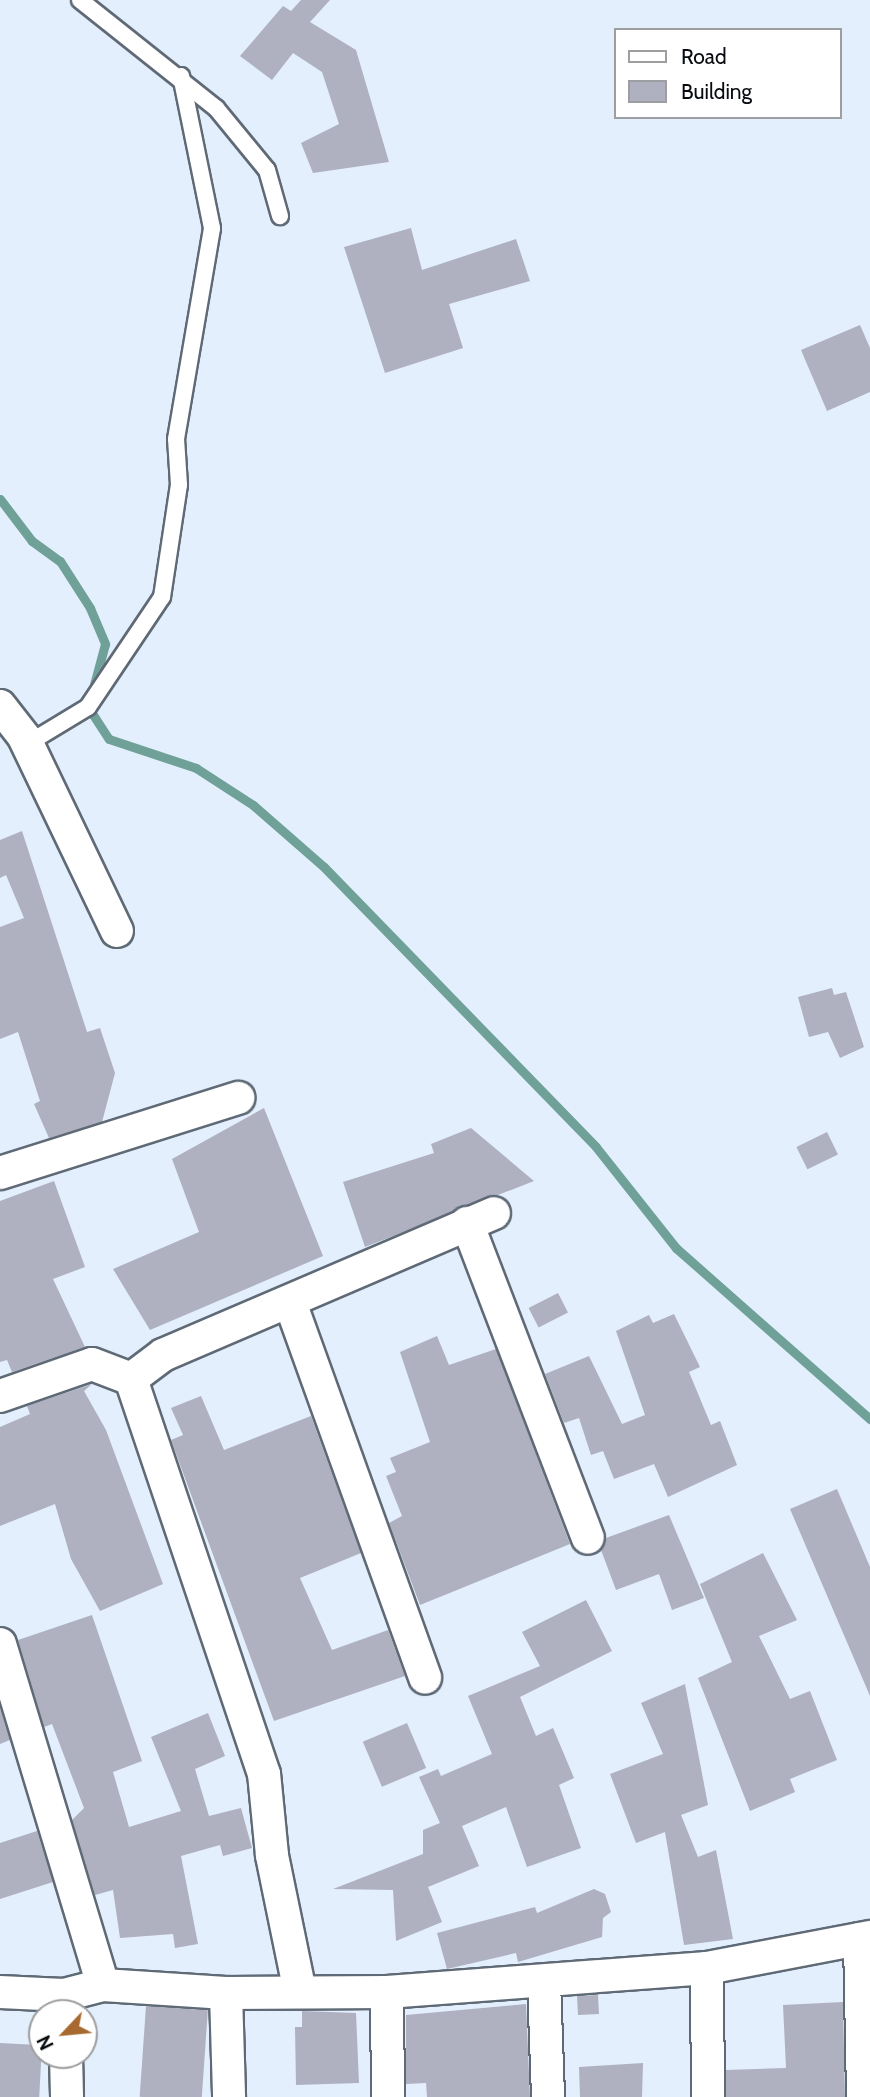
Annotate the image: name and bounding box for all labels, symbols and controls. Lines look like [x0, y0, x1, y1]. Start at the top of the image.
legend [614, 28, 842, 119]
text: Road [681, 44, 727, 69]
text: Building [681, 79, 752, 104]
north arrow [28, 1999, 98, 2069]
text: N [32, 2031, 59, 2054]

